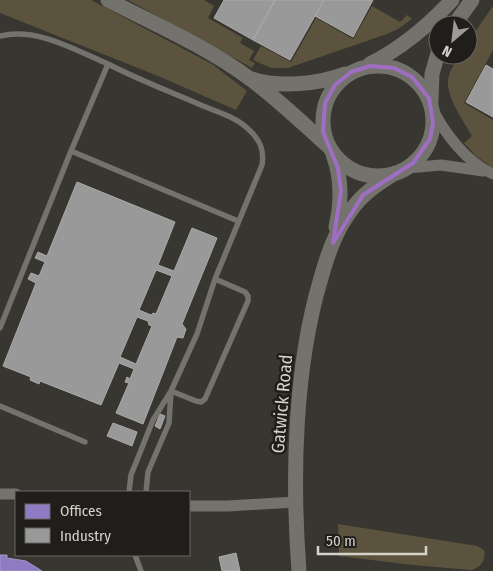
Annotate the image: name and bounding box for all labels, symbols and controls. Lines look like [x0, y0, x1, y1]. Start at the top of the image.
north arrow [428, 15, 478, 65]
text: N [439, 42, 455, 61]
street label: Gatwick Road [267, 354, 297, 454]
legend [15, 491, 190, 556]
text: Offices [60, 502, 102, 520]
scale bar [318, 524, 426, 556]
text: Industry [60, 527, 111, 545]
text: 50 m [326, 532, 356, 550]

